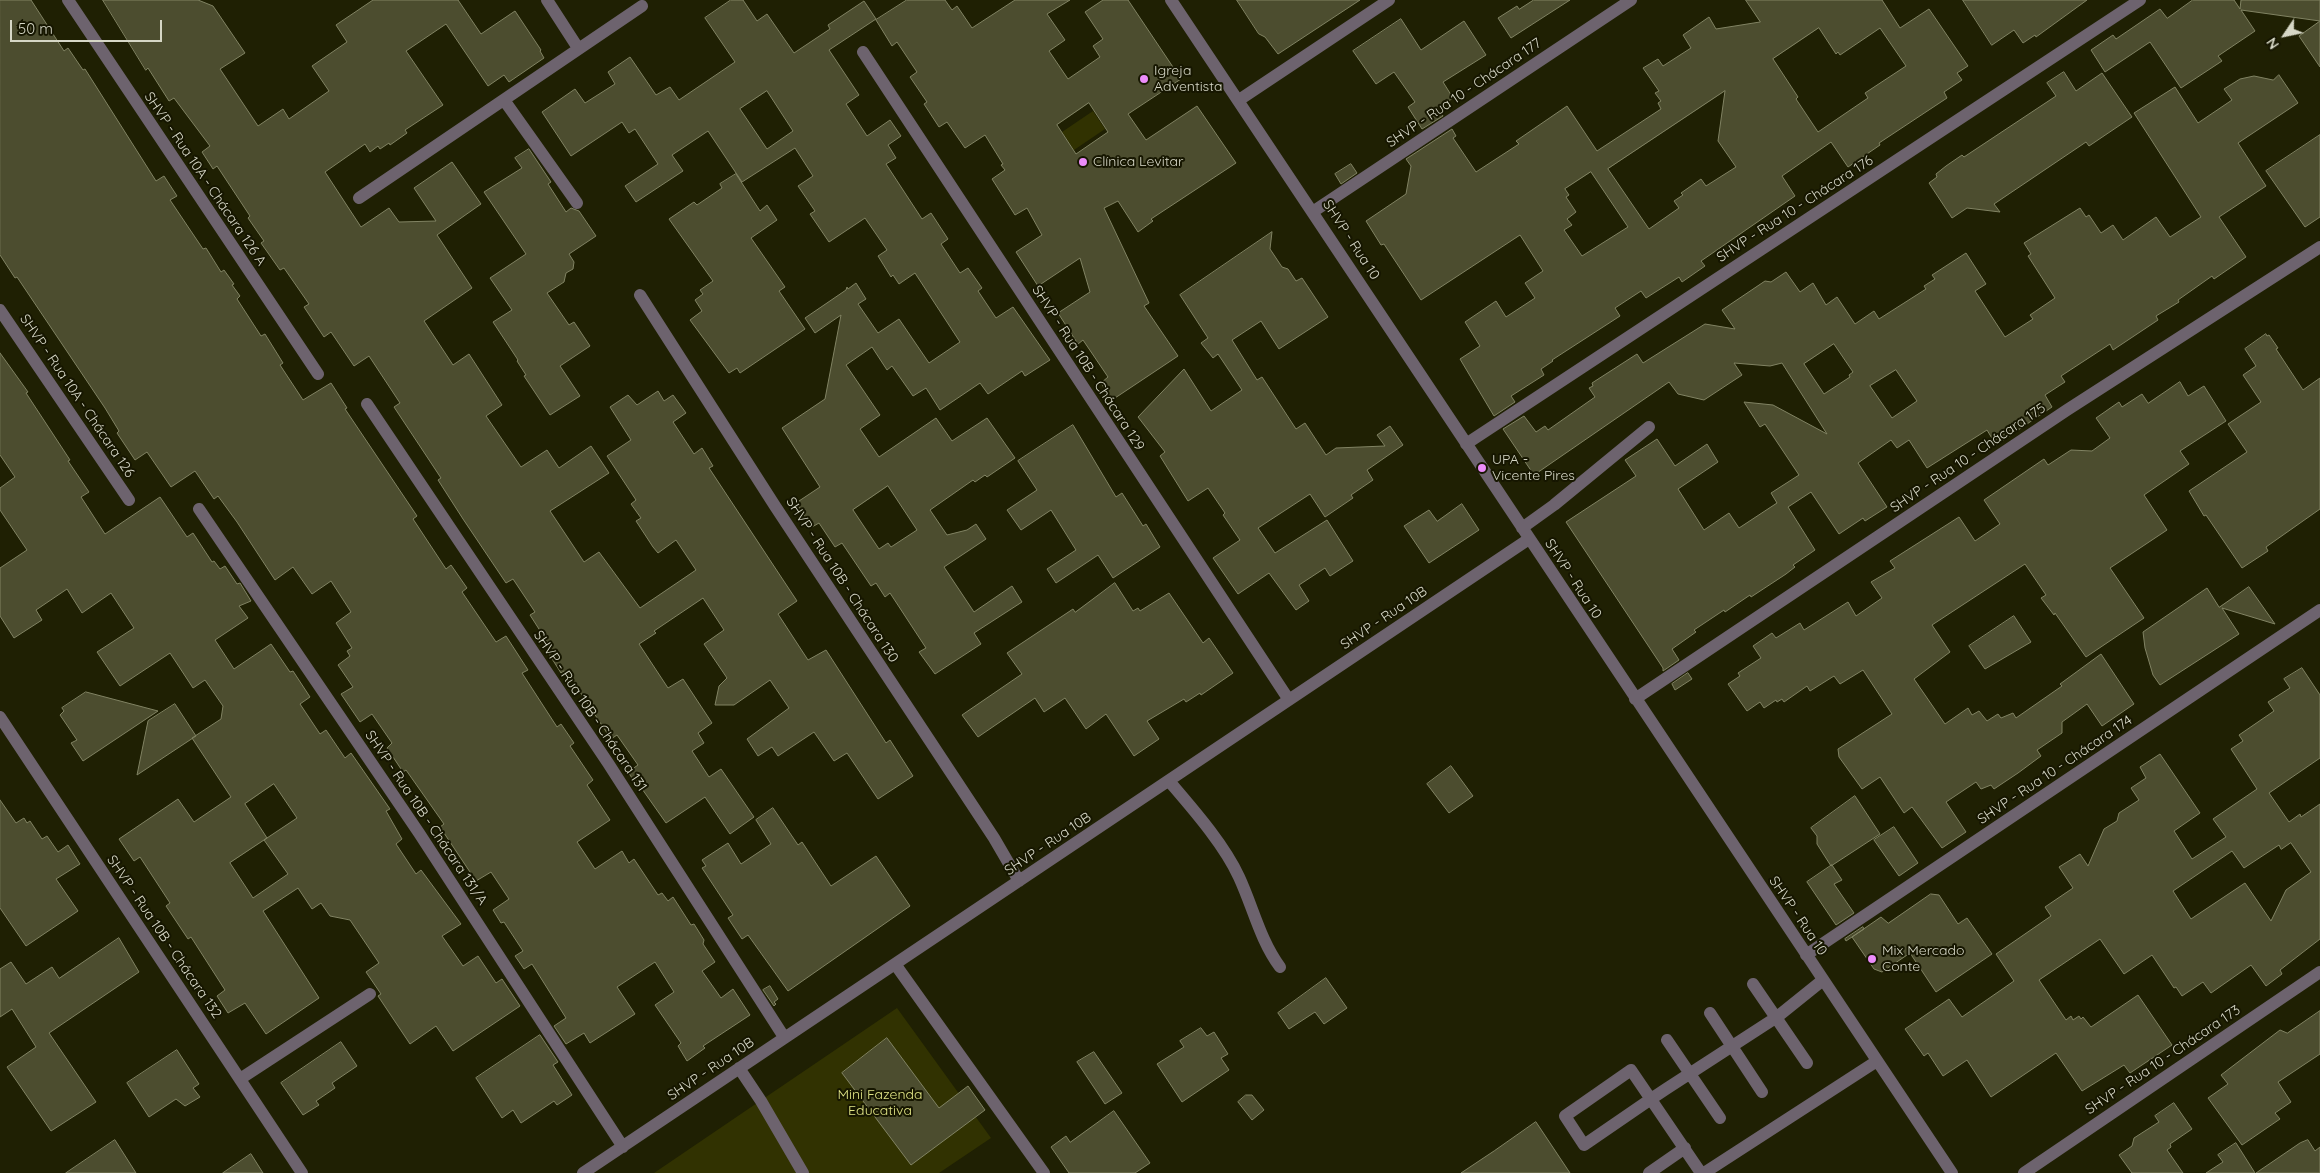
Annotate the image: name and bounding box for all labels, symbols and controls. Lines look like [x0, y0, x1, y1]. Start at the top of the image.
scale bar [12, 10, 165, 42]
north arrow [2260, 10, 2310, 60]
text: 50 m [18, 19, 53, 38]
text: N [2262, 34, 2283, 53]
street label: SHVP - Rua 10 - Chácara 177 [1383, 35, 1545, 151]
place label: Igreja Adventista [1154, 63, 1222, 95]
marker: Igreja Adventista [1138, 73, 1150, 85]
street label: SHVP - Rua 10A - Chácara 126 A [140, 89, 270, 269]
street label: SHVP - Rua 10 - Chácara 176 [1714, 152, 1876, 266]
place label: Clínica Levitar [1093, 154, 1183, 170]
marker: Clínica Levitar [1077, 156, 1089, 168]
street label: SHVP - Rua 10 [1319, 197, 1383, 283]
street label: SHVP - Rua 10B - Chácara 129 [1028, 282, 1148, 454]
street label: SHVP - Rua 10A - Chácara 126 [16, 311, 138, 481]
street label: SHVP - Rua 10 - Chácara 175 [1887, 400, 2049, 516]
place label: UPA - Vicente Pires [1492, 452, 1575, 484]
marker: UPA - Vicente Pires [1476, 462, 1488, 474]
street label: SHVP - Rua 10B - Chácara 130 [782, 494, 902, 666]
street label: SHVP - Rua 10 [1541, 536, 1605, 622]
street label: SHVP - Rua 10B [1338, 583, 1430, 653]
street label: SHVP - Rua 10B - Chácara 131 [530, 627, 650, 795]
street label: SHVP - Rua 10 - Chácara 174 [1975, 712, 2135, 828]
street label: SHVP - Rua 10B - Chácara 131/A [361, 728, 491, 908]
street label: SHVP - Rua 10B [1002, 809, 1094, 879]
street label: SHVP - Rua 10B - Chácara 132 [103, 852, 225, 1022]
street label: SHVP - Rua 10 [1765, 873, 1831, 959]
place label: Mix Mercado Conte [1882, 943, 1964, 976]
marker: Mix Mercado Conte [1866, 953, 1878, 965]
street label: SHVP - Rua 10 - Chácara 173 [2082, 1002, 2244, 1118]
street label: SHVP - Rua 10B [665, 1034, 757, 1104]
park label: Mini Fazenda Educativa [837, 1087, 923, 1120]

